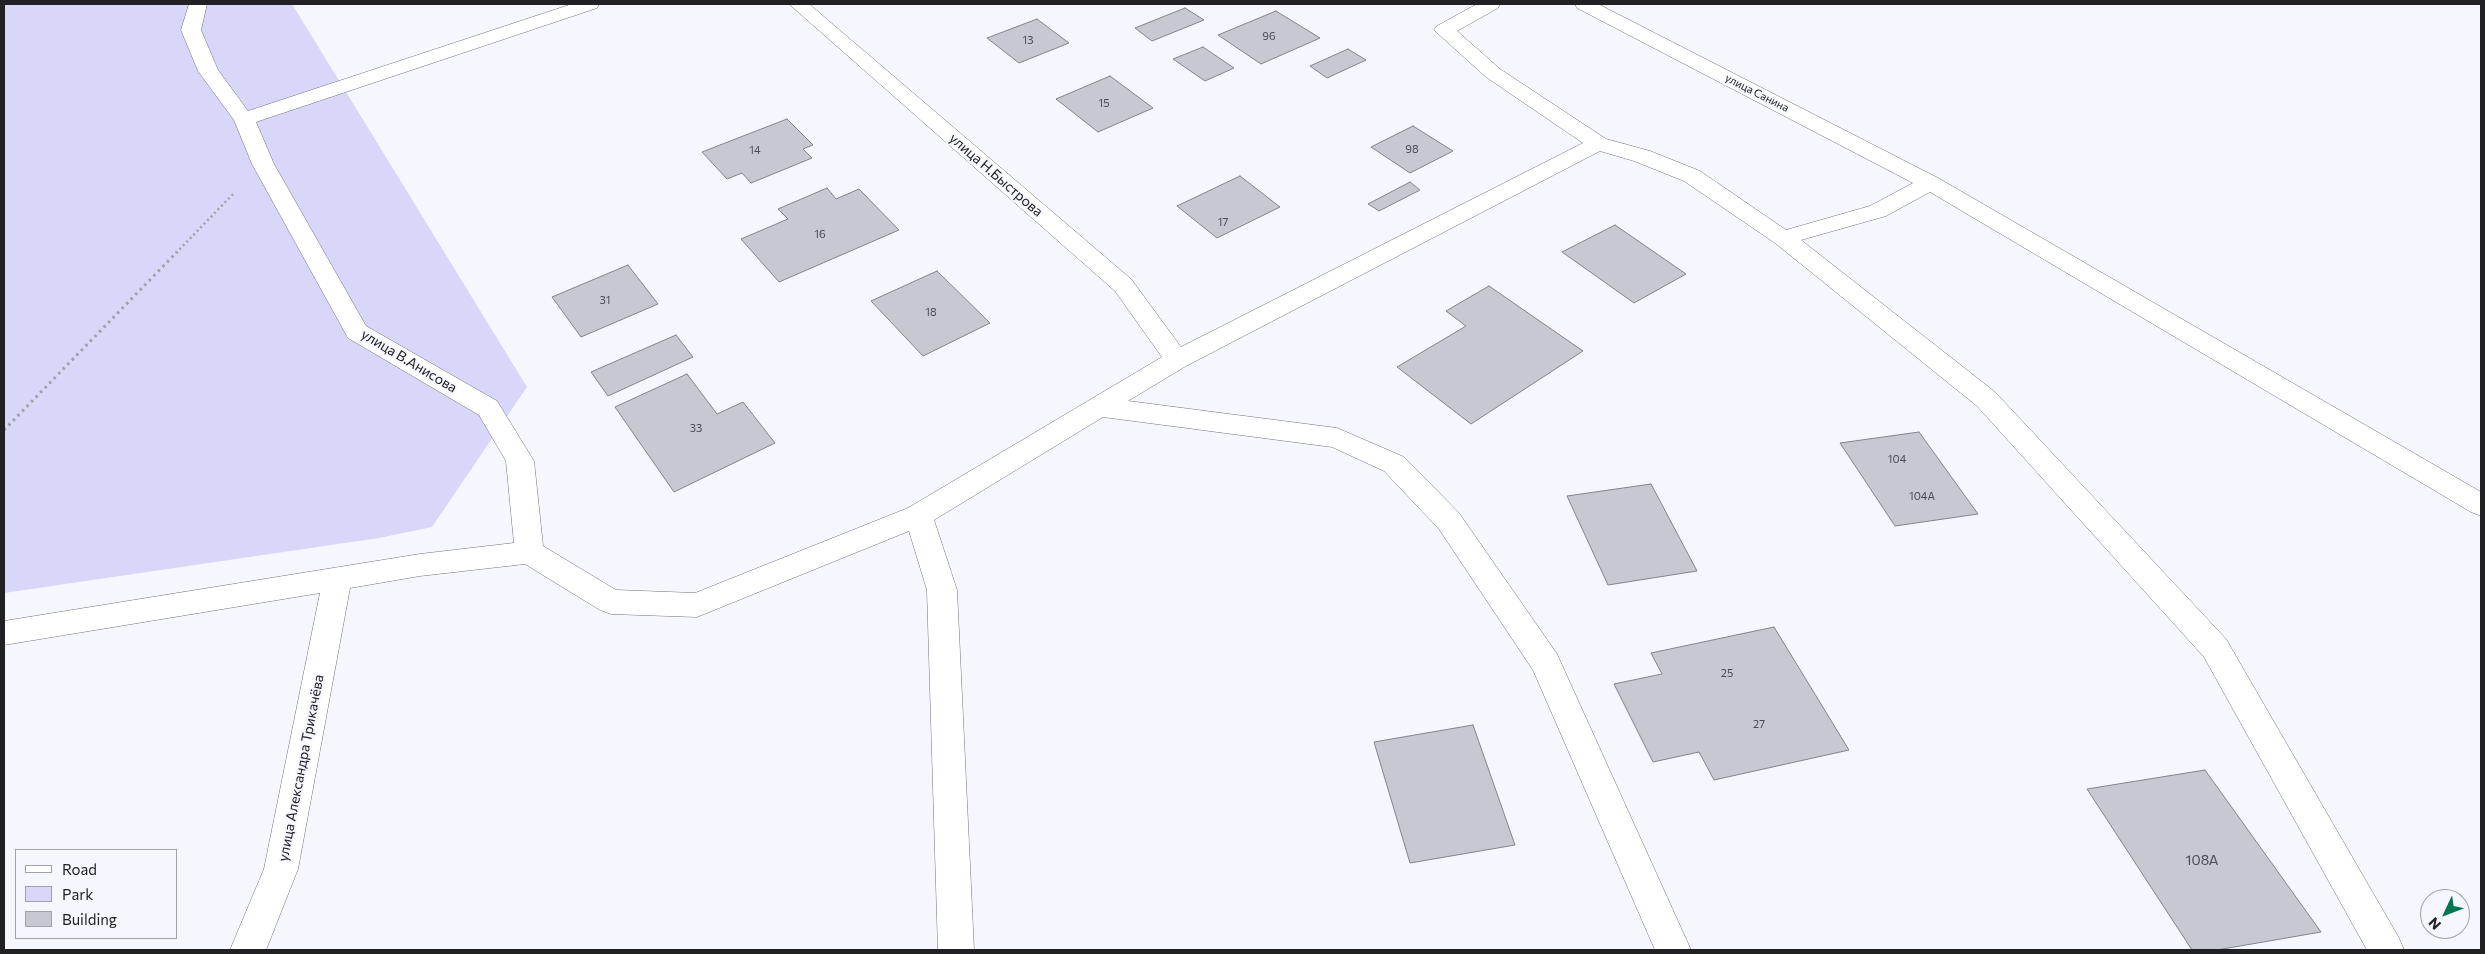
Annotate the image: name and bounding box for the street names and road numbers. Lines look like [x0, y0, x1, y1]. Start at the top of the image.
street label: улица Санина [1723, 71, 1791, 115]
street label: улица Н.Быстрова [946, 130, 1046, 220]
street label: улица В.Анисова [358, 326, 460, 396]
street label: улица Александра Трикачёва [275, 673, 327, 863]

